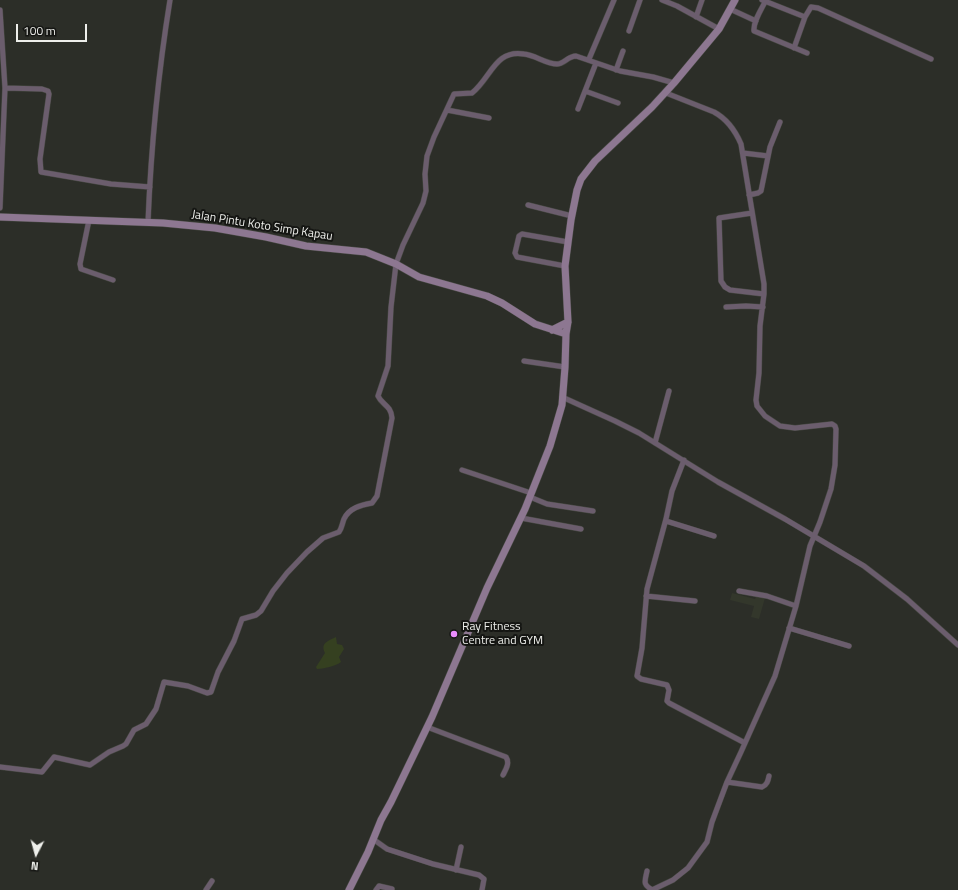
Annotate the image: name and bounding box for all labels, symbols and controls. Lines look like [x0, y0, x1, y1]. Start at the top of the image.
scale bar [18, 16, 89, 42]
text: 100 m [23, 21, 56, 40]
street label: Jalan Pintu Koto Simp Kapau [190, 208, 334, 244]
place label: Ray Fitness Centre and GYM [462, 620, 543, 648]
marker: Ray Fitness Centre and GYM [449, 629, 459, 639]
north arrow [16, 834, 56, 874]
text: N [30, 858, 39, 874]

